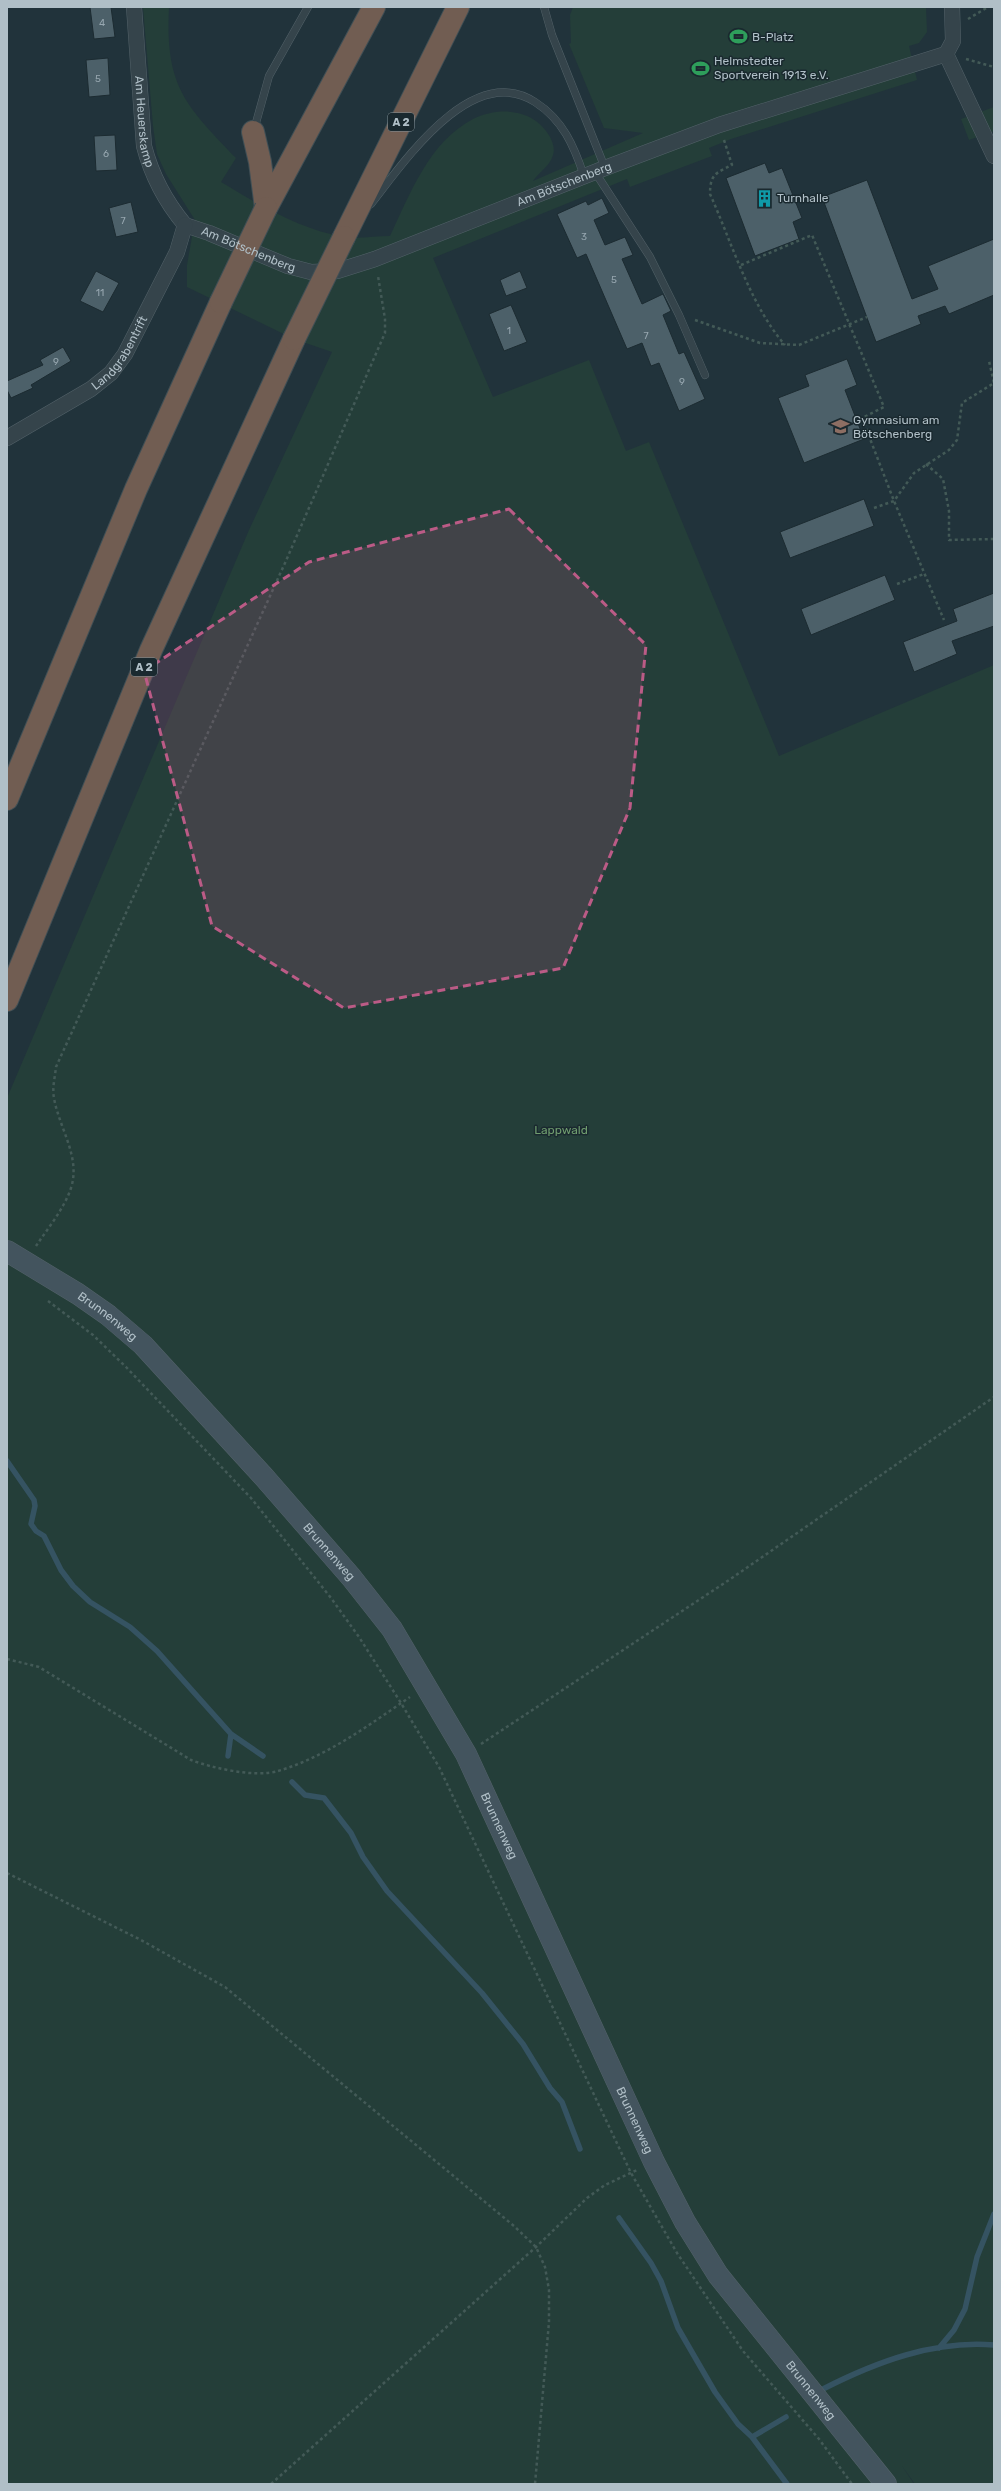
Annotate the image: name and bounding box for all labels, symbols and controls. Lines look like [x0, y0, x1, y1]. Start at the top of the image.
house number: 4 [99, 17, 105, 29]
sports icon: B-Platz [729, 27, 749, 47]
place label: B-Platz [752, 30, 794, 44]
place label: Helmstedter Sportverein 1913 e.V. [714, 54, 829, 82]
sports icon: Helmstedter Sportverein 1913 e.V. [691, 58, 711, 78]
house number: 5 [95, 73, 101, 85]
street label: Am Heuerskamp [132, 75, 157, 169]
road number: A 2 [388, 113, 414, 131]
house number: 6 [103, 148, 109, 160]
street label: Am Bötschenberg [515, 159, 614, 209]
building icon: Turnhalle [754, 188, 774, 208]
place label: Turnhalle [777, 191, 829, 205]
house number: 7 [120, 215, 126, 227]
street label: Am Bötschenberg [199, 224, 297, 275]
house number: 3 [581, 231, 587, 243]
house number: 5 [611, 274, 617, 286]
house number: 11 [96, 287, 104, 299]
street label: Landgrabentrift [89, 313, 150, 393]
house number: 1 [507, 325, 511, 337]
house number: 7 [643, 330, 649, 342]
house number: 9 [53, 356, 59, 368]
house number: 9 [679, 376, 685, 388]
place label: Gymnasium am Bötschenberg [853, 413, 940, 441]
school or university icon: Gymnasium am Bötschenberg [830, 417, 850, 437]
road number: A 2 [131, 658, 157, 676]
park label: Lappwald [534, 1123, 588, 1137]
street label: Brunnenweg [75, 1289, 140, 1344]
street label: Brunnenweg [300, 1520, 358, 1583]
street label: Brunnenweg [478, 1790, 520, 1861]
street label: Brunnenweg [613, 2085, 656, 2156]
street label: Brunnenweg [783, 2358, 839, 2423]

